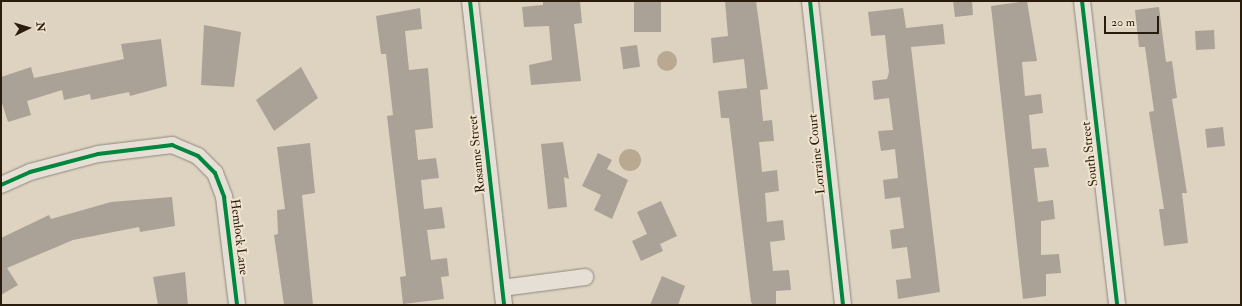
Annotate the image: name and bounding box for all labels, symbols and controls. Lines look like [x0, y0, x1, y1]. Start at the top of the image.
north arrow [8, 8, 48, 48]
scale bar [1106, 8, 1161, 34]
text: 20 m [1111, 15, 1135, 30]
text: N [34, 21, 47, 32]
street label: Lorraine Court [805, 113, 829, 195]
street label: Rosanne Street [465, 114, 489, 194]
street label: South Street [1078, 121, 1102, 187]
street label: Hemlock Lane [227, 198, 251, 276]

